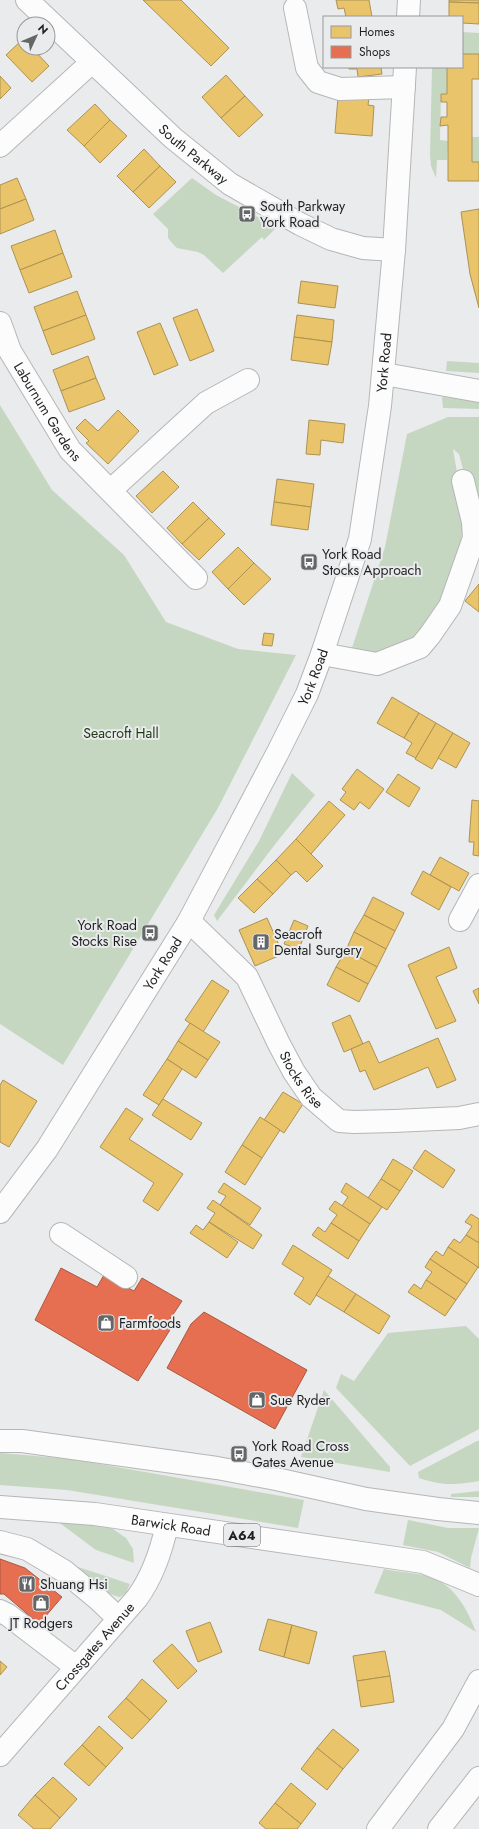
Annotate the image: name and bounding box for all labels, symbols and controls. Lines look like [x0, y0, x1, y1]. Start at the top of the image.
north arrow [16, 16, 56, 56]
legend [323, 16, 463, 68]
text: N [34, 20, 52, 38]
text: Homes [359, 23, 395, 41]
text: Shops [359, 43, 390, 61]
street label: South Parkway [154, 119, 233, 189]
place label: South Parkway York Road [260, 196, 346, 232]
bus stop icon: South Parkway York Road [237, 204, 257, 224]
street label: York Road [371, 332, 397, 393]
street label: Laburnum Gardens [9, 358, 86, 466]
place label: York Road Stocks Approach [322, 544, 422, 580]
bus stop icon: York Road Stocks Approach [299, 552, 319, 572]
street label: York Road [293, 646, 333, 709]
park label: Seacroft Hall [83, 723, 159, 743]
place label: York Road Stocks Rise [71, 915, 137, 951]
bus stop icon: York Road Stocks Rise [140, 923, 160, 943]
place label: Seacroft Dental Surgery [274, 924, 363, 960]
building icon: Seacroft Dental Surgery [251, 932, 271, 952]
street label: York Road [138, 933, 187, 994]
street label: Stocks Rise [275, 1047, 327, 1113]
shop icon: Farmfoods [96, 1313, 116, 1333]
place label: Farmfoods [119, 1313, 181, 1333]
shop icon: Sue Ryder [247, 1390, 267, 1410]
place label: Sue Ryder [270, 1390, 331, 1410]
place label: York Road Cross Gates Avenue [252, 1436, 349, 1472]
bus stop icon: York Road Cross Gates Avenue [229, 1444, 249, 1464]
street label: Barwick Road [130, 1509, 212, 1541]
road number: A64 [224, 1524, 260, 1546]
restaurant icon: Shuang Hsi [17, 1574, 37, 1594]
place label: Shuang Hsi [40, 1574, 108, 1594]
shop icon: JT Rodgers [31, 1593, 51, 1613]
street label: Crossgates Avenue [50, 1598, 139, 1695]
place label: JT Rodgers [7, 1613, 73, 1633]

